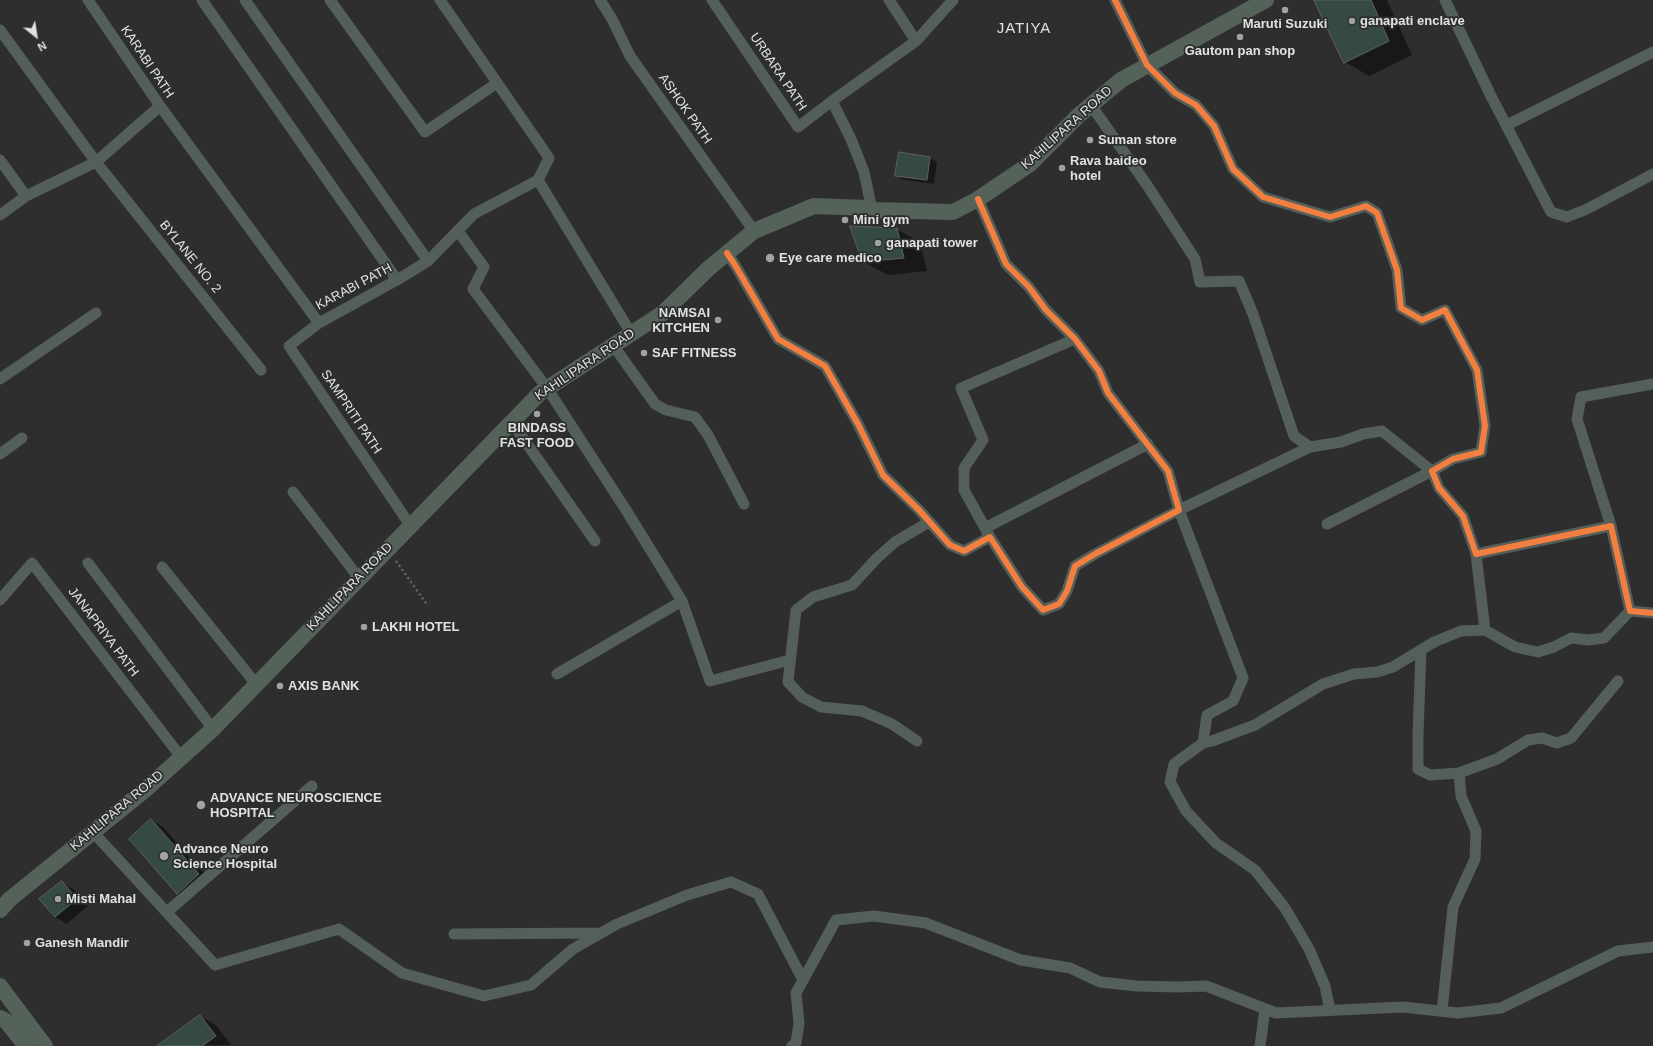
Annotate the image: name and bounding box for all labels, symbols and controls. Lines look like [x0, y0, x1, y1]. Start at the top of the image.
marker: Maruti Suzuki [1280, 5, 1290, 15]
place label: ganapati enclave [1360, 13, 1465, 29]
north arrow [16, 16, 56, 56]
place label: Maruti Suzuki [1243, 16, 1327, 32]
marker: ganapati enclave [1347, 16, 1357, 26]
district label: JATIYA [997, 20, 1051, 38]
street label: KARABI PATH [117, 23, 177, 101]
street label: URBARA PATH [746, 30, 810, 114]
marker: Gautom pan shop [1235, 32, 1245, 42]
text: N [36, 39, 48, 54]
place label: Gautom pan shop [1185, 43, 1295, 59]
street label: ASHOK PATH [655, 71, 715, 147]
street label: KAHILIPARA ROAD [1018, 83, 1116, 173]
place label: Suman store [1098, 132, 1177, 148]
marker: Suman store [1085, 135, 1095, 145]
place label: Rava baideo hotel [1070, 153, 1147, 184]
marker: Rava baideo hotel [1057, 163, 1067, 173]
place label: Mini gym [853, 212, 909, 228]
marker: Mini gym [840, 215, 850, 225]
street label: BYLANE NO. 2 [156, 218, 224, 296]
place label: ganapati tower [886, 235, 978, 251]
marker: ganapati tower [873, 238, 883, 248]
place label: Eye care medico [779, 250, 882, 266]
marker: Eye care medico [764, 252, 776, 264]
street label: KARABI PATH [313, 260, 395, 314]
place label: NAMSAI KITCHEN [652, 305, 710, 336]
marker: NAMSAI KITCHEN [713, 315, 723, 325]
street label: KAHILIPARA ROAD [532, 326, 638, 404]
place label: SAF FITNESS [652, 345, 737, 361]
marker: SAF FITNESS [639, 348, 649, 358]
street label: SAMPRITI PATH [317, 367, 385, 457]
marker: BINDASS FAST FOOD [532, 409, 542, 419]
place label: BINDASS FAST FOOD [500, 420, 574, 451]
street label: KAHILIPARA ROAD [304, 540, 396, 634]
street label: JANAPRIYA PATH [64, 584, 142, 680]
place label: LAKHI HOTEL [372, 619, 459, 635]
marker: LAKHI HOTEL [359, 622, 369, 632]
place label: AXIS BANK [288, 678, 360, 694]
marker: AXIS BANK [275, 681, 285, 691]
street label: KAHILIPARA ROAD [67, 767, 167, 855]
place label: ADVANCE NEUROSCIENCE HOSPITAL [210, 790, 382, 821]
marker: ADVANCE NEUROSCIENCE HOSPITAL [195, 799, 207, 811]
place label: Advance Neuro Science Hospital [173, 841, 277, 872]
marker: Advance Neuro Science Hospital [158, 850, 170, 862]
place label: Misti Mahal [66, 891, 136, 907]
marker: Misti Mahal [53, 894, 63, 904]
place label: Ganesh Mandir [35, 935, 129, 951]
marker: Ganesh Mandir [22, 938, 32, 948]

